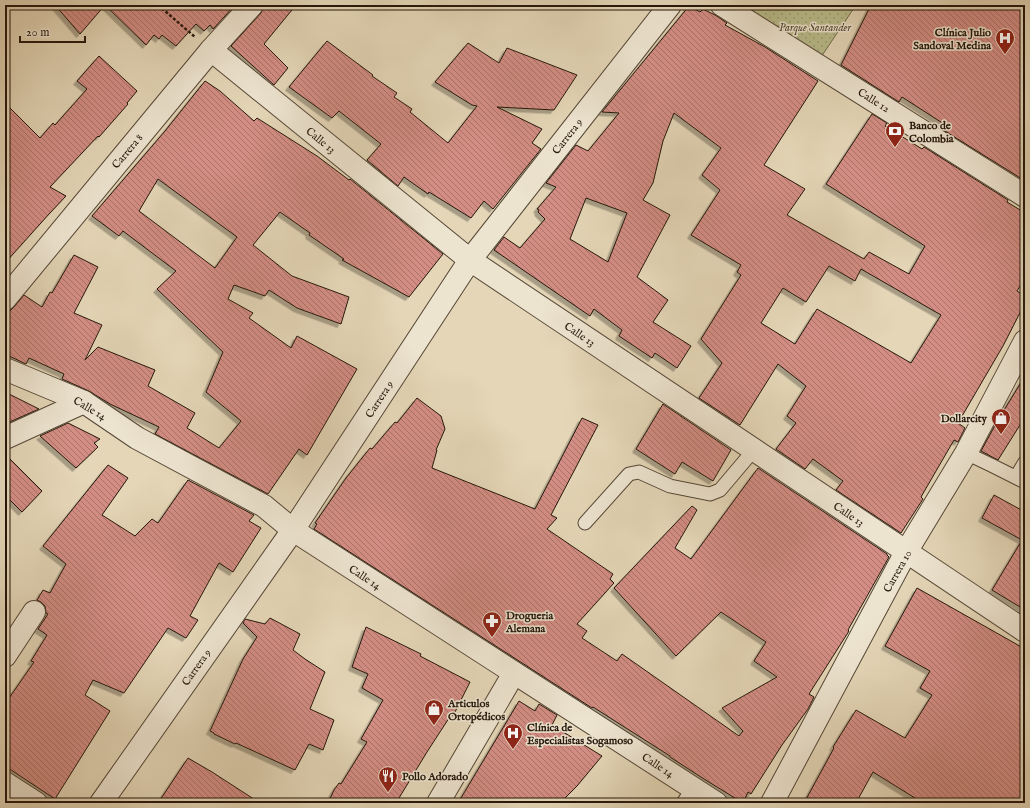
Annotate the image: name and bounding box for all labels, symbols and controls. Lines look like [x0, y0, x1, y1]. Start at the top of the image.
scale bar [20, 18, 85, 44]
park label: Parque Santander [779, 21, 852, 35]
text: 20 m [26, 25, 49, 40]
place label: Clínica Julio Sandoval Medina [913, 26, 991, 53]
hospital icon: Clínica Julio Sandoval Medina [994, 27, 1016, 55]
street label: Calle 12 [855, 86, 892, 116]
street label: Carrera 9 [549, 116, 586, 157]
place label: Banco de Colombia [909, 119, 954, 146]
bank icon: Banco de Colombia [884, 120, 906, 148]
street label: Calle 13 [303, 125, 338, 157]
street label: Carrera 8 [109, 131, 146, 172]
street label: Calle 13 [561, 319, 598, 350]
street label: Carrera 9 [363, 378, 397, 421]
street label: Calle 14 [71, 394, 109, 424]
shop icon: Dollarcity [990, 407, 1012, 435]
place label: Dollarcity [941, 412, 988, 426]
street label: Calle 13 [830, 499, 867, 530]
street label: Carrera 10 [881, 548, 915, 595]
street label: Calle 14 [346, 562, 384, 594]
place label: Drogueria Alemana [505, 609, 554, 636]
pharmacy icon: Drogueria Alemana [481, 610, 503, 638]
street label: Carrera 9 [179, 646, 215, 689]
place label: Articulos Ortopédicos [447, 697, 505, 724]
shop icon: Articulos Ortopédicos [423, 698, 445, 726]
place label: Clínica de Especialistas Sogamoso [527, 721, 633, 748]
hospital icon: Clínica de Especialistas Sogamoso [502, 722, 524, 750]
street label: Calle 14 [639, 750, 677, 782]
restaurant icon: Pollo Adorado [377, 765, 399, 793]
place label: Pollo Adorado [402, 770, 468, 784]

